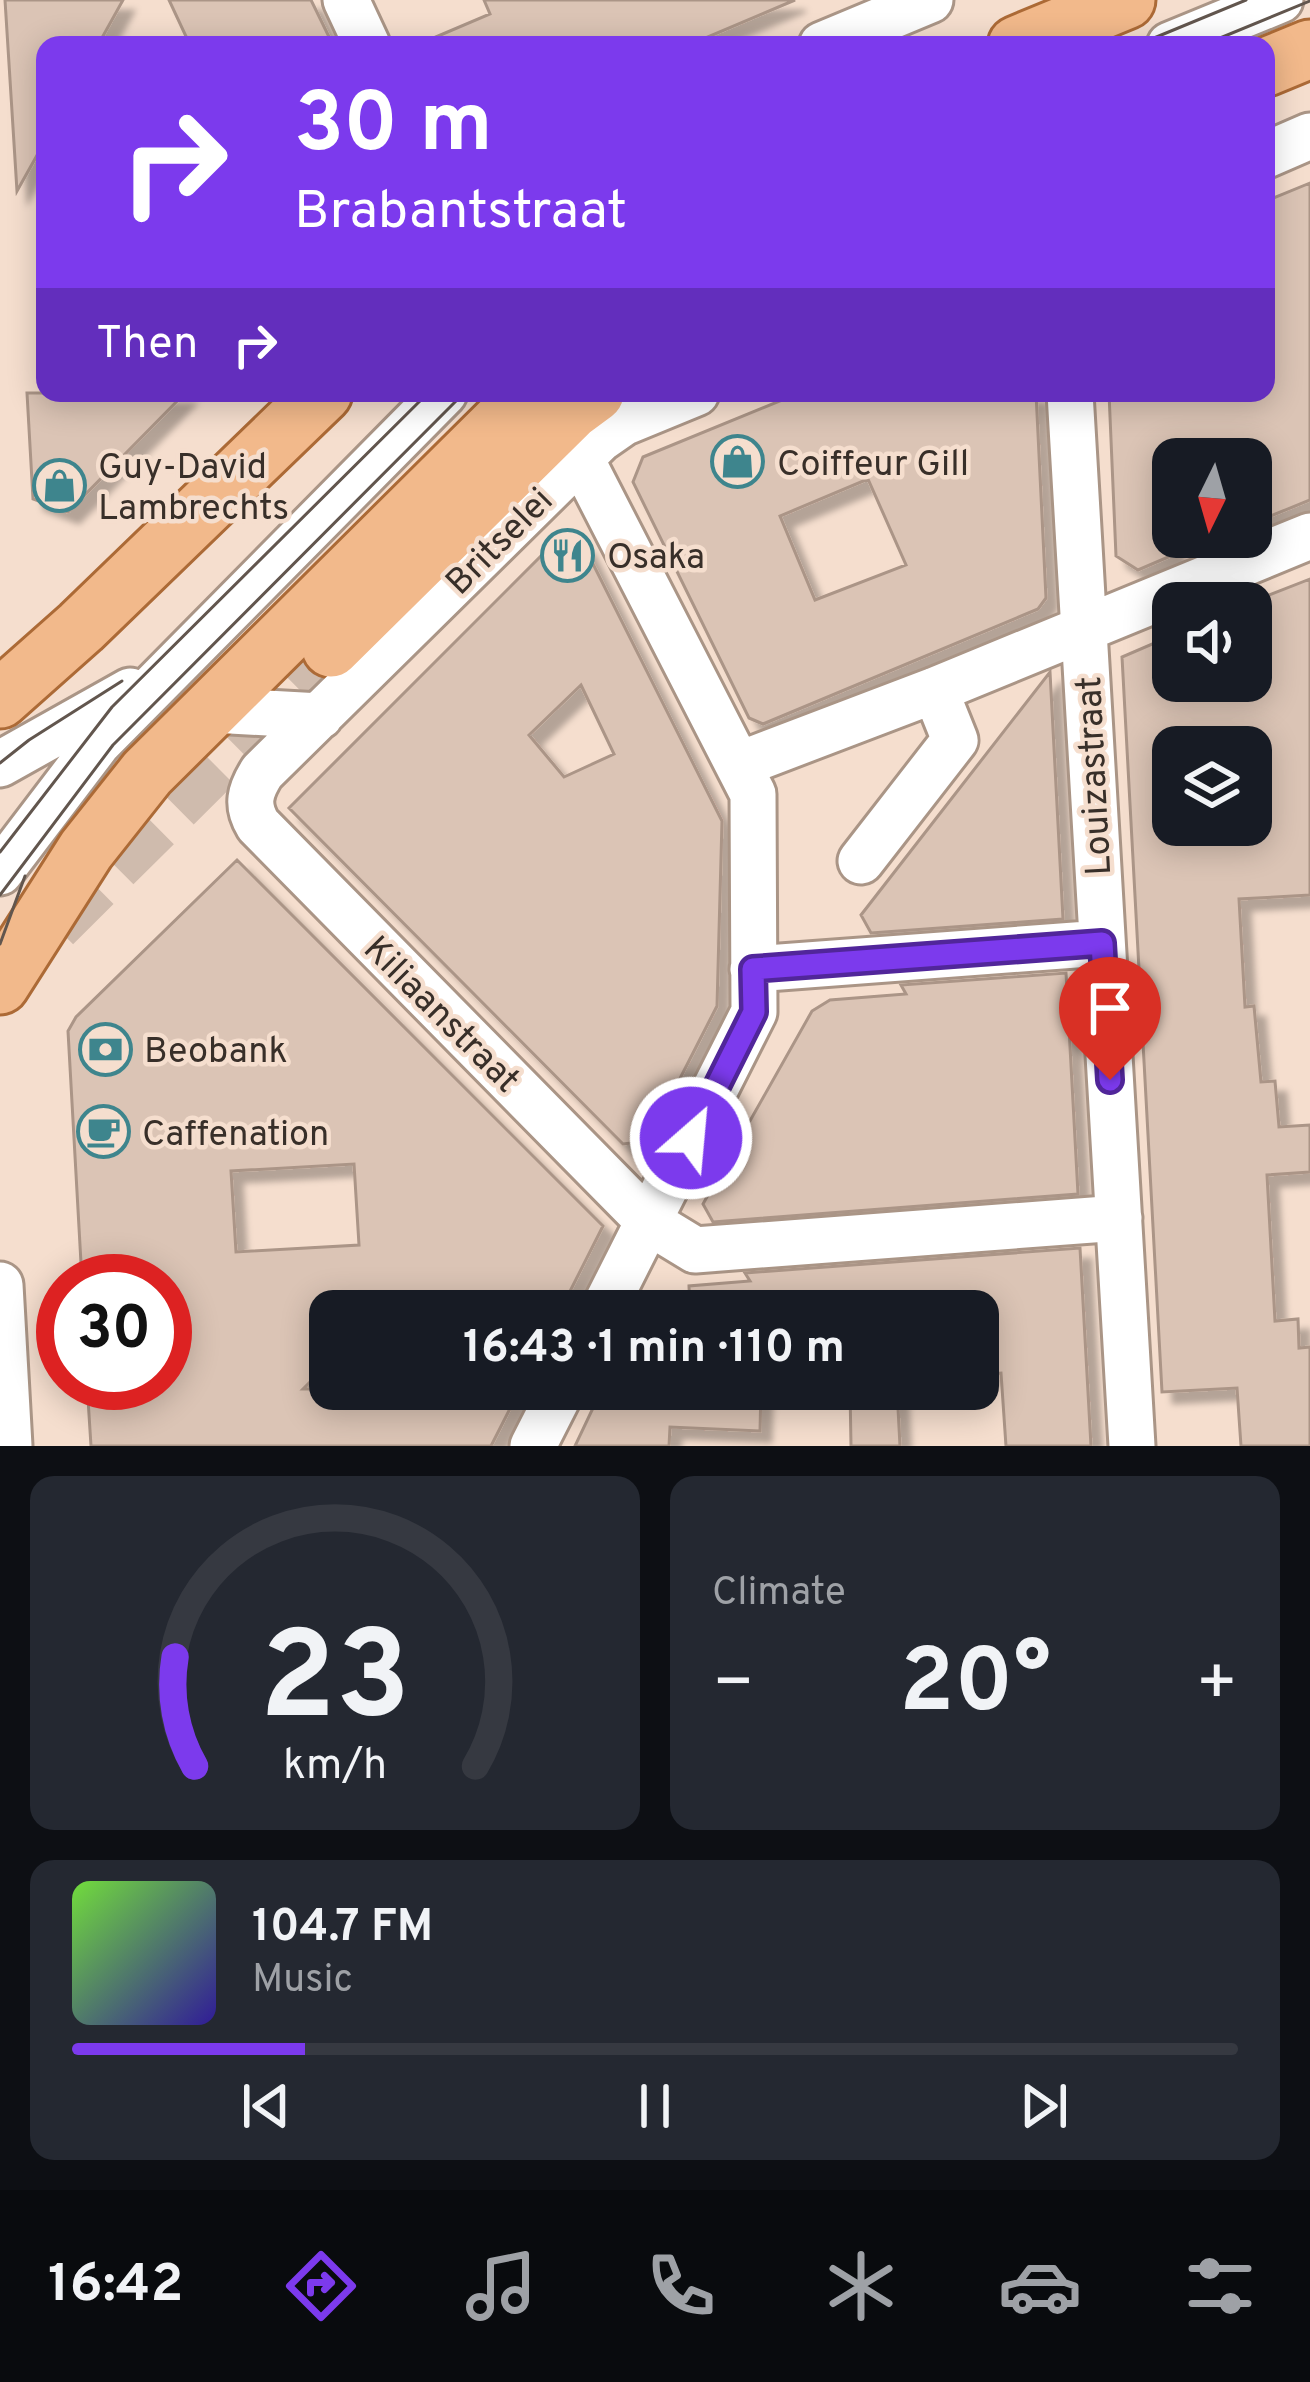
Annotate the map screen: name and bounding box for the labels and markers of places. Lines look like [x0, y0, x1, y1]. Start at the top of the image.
shop icon: Coiffeur Gill [710, 434, 766, 490]
place label: Coiffeur Gill [777, 443, 969, 489]
place label: Guy-David Lambrechts [98, 446, 289, 533]
shop icon: Guy-David Lambrechts [31, 458, 87, 514]
restaurant icon: Osaka [540, 527, 596, 583]
place label: Osaka [607, 536, 705, 582]
pin [1059, 957, 1161, 1080]
bank icon: Beobank [77, 1021, 133, 1077]
place label: Beobank [144, 1030, 288, 1076]
cafe icon: Caffenation [75, 1104, 131, 1160]
place label: Caffenation [142, 1113, 329, 1159]

